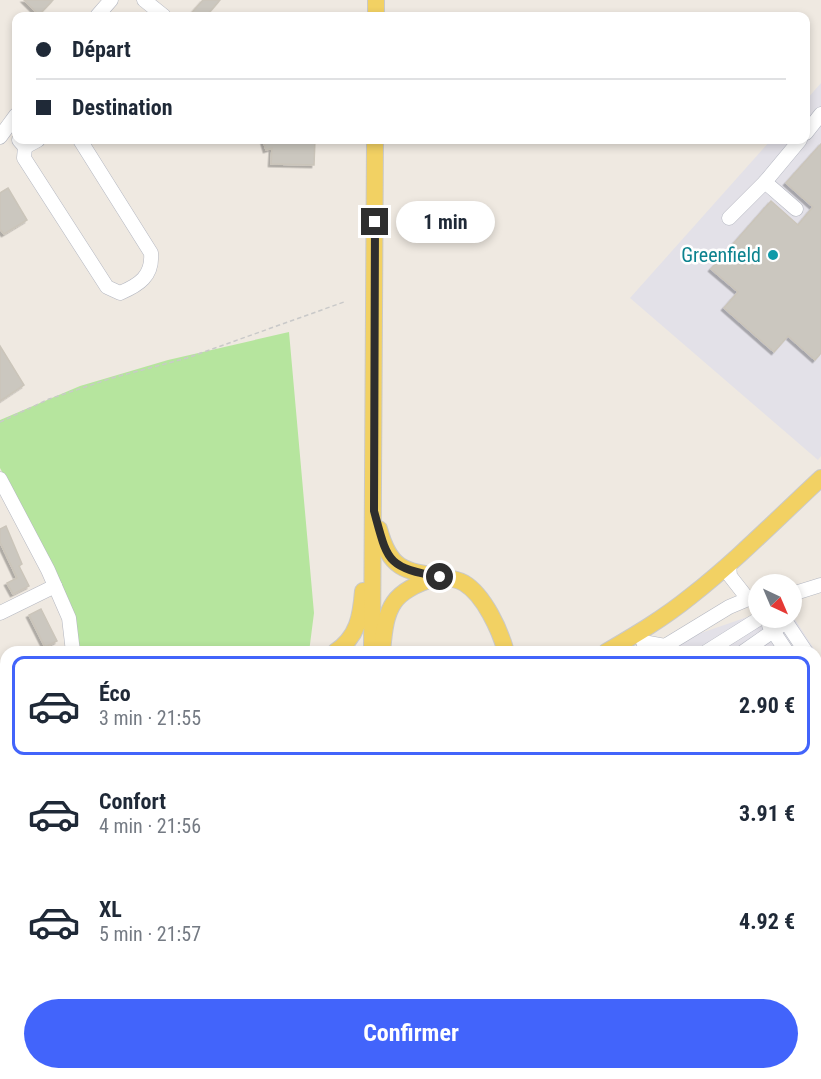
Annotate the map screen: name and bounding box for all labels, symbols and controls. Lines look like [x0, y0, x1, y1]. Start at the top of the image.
text: Départ [72, 37, 131, 62]
text: Destination [72, 95, 173, 120]
callout: 1 min [396, 201, 495, 243]
route end [361, 208, 388, 235]
text: 1 min [423, 210, 468, 234]
place label: Greenfield [681, 243, 761, 267]
marker: Greenfield [766, 248, 780, 262]
route start [426, 563, 453, 590]
north arrow [748, 574, 802, 628]
map controls [748, 574, 802, 628]
icon: car [27, 679, 81, 733]
text: Éco [99, 681, 131, 706]
text: 2.90 € [739, 693, 795, 718]
text: 3 min · 21:55 [99, 706, 201, 730]
icon: car [27, 787, 81, 841]
text: Confort [99, 789, 166, 814]
text: 3.91 € [739, 801, 795, 826]
text: 4 min · 21:56 [99, 814, 201, 838]
icon: car [27, 895, 81, 949]
text: XL [99, 897, 122, 922]
text: 4.92 € [739, 909, 795, 934]
text: 5 min · 21:57 [99, 922, 201, 946]
button: Confirmer [24, 999, 798, 1068]

